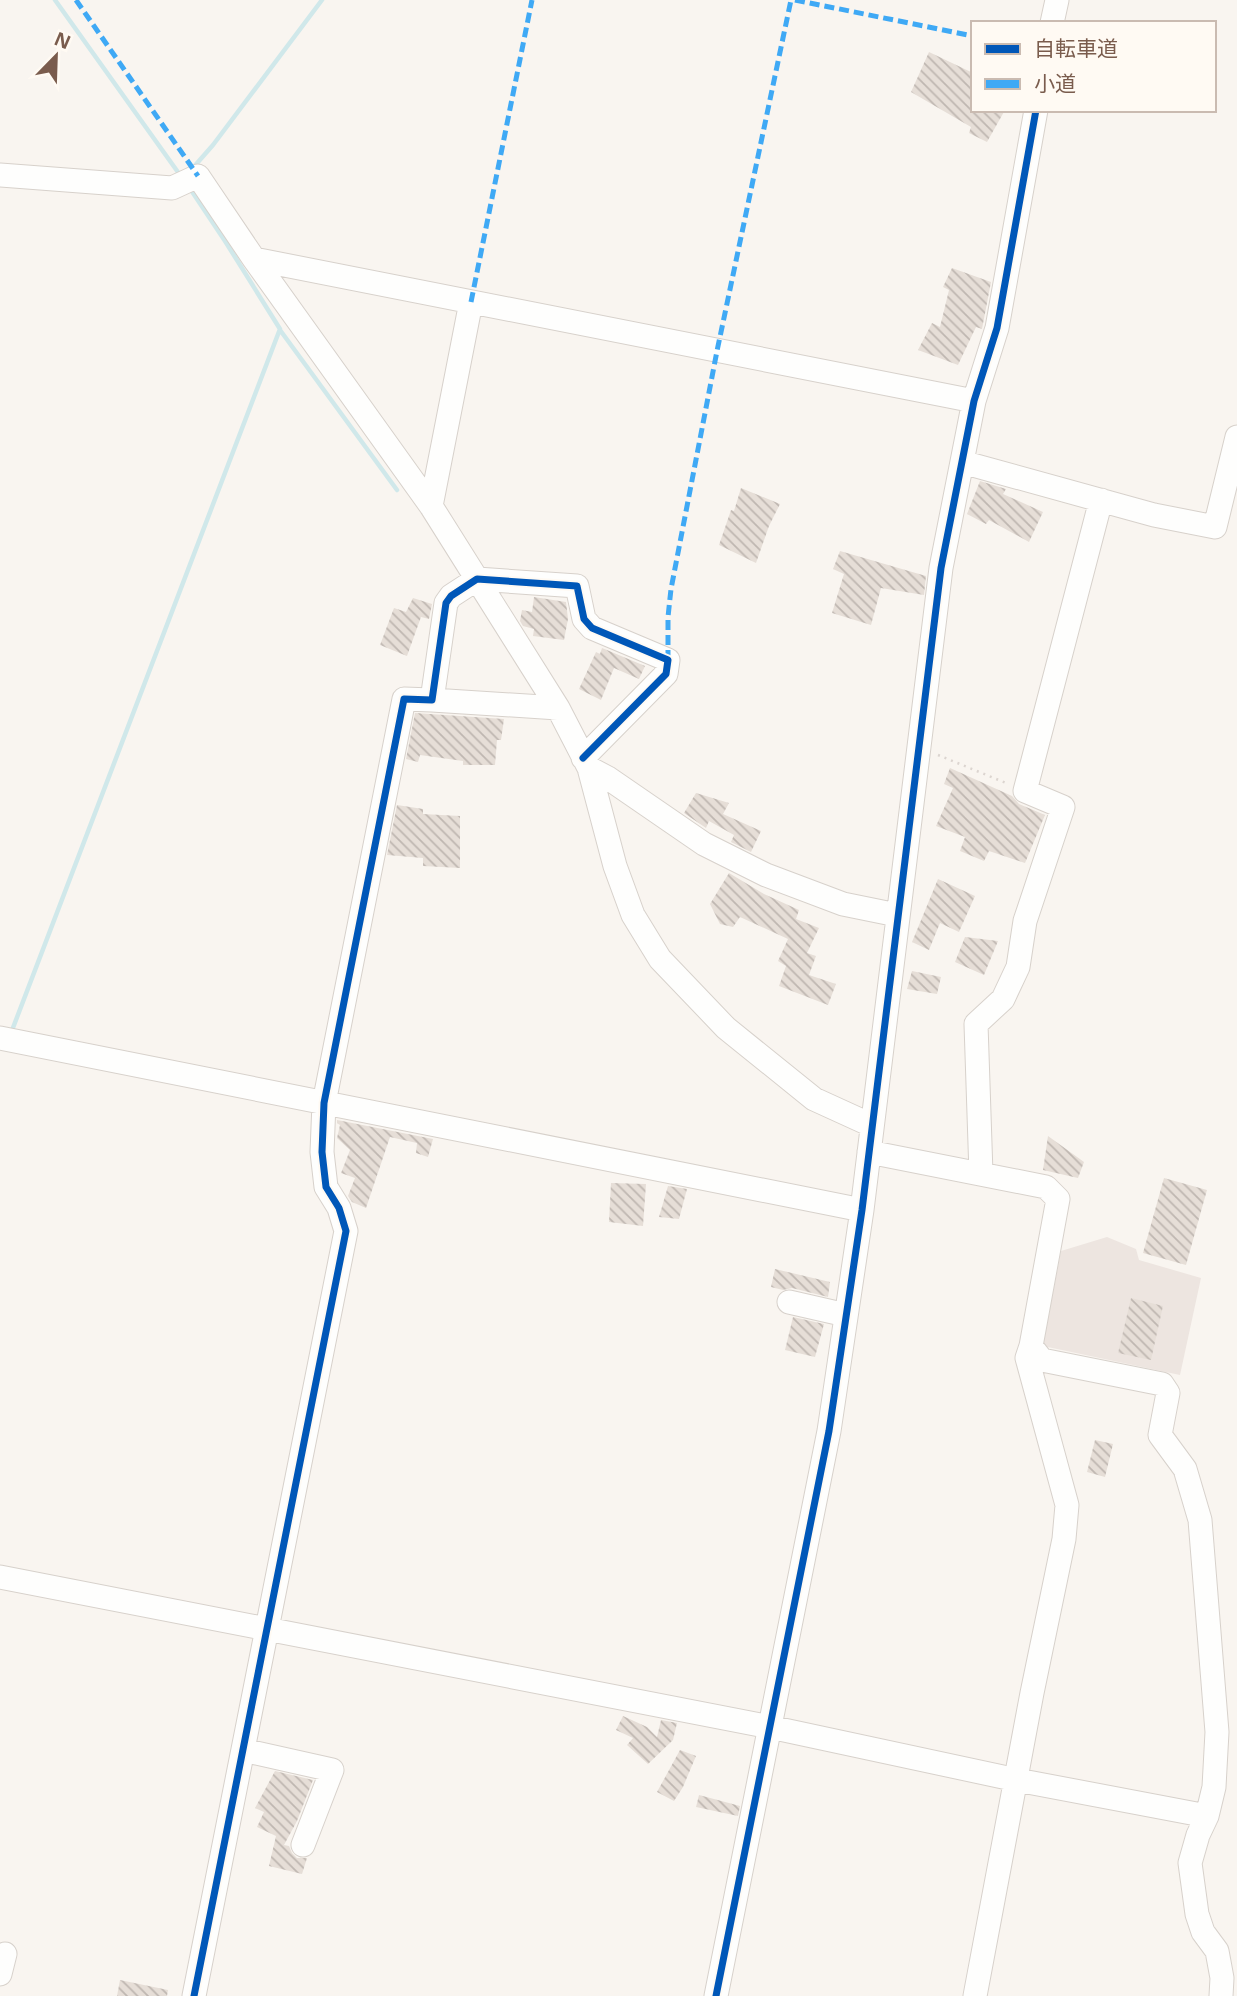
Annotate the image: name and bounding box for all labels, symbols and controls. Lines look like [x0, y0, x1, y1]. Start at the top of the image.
north arrow [21, 21, 91, 91]
legend [971, 21, 1216, 112]
text: N [50, 25, 75, 55]
text: 自転車道 [1034, 34, 1118, 62]
text: 小道 [1034, 69, 1076, 97]

